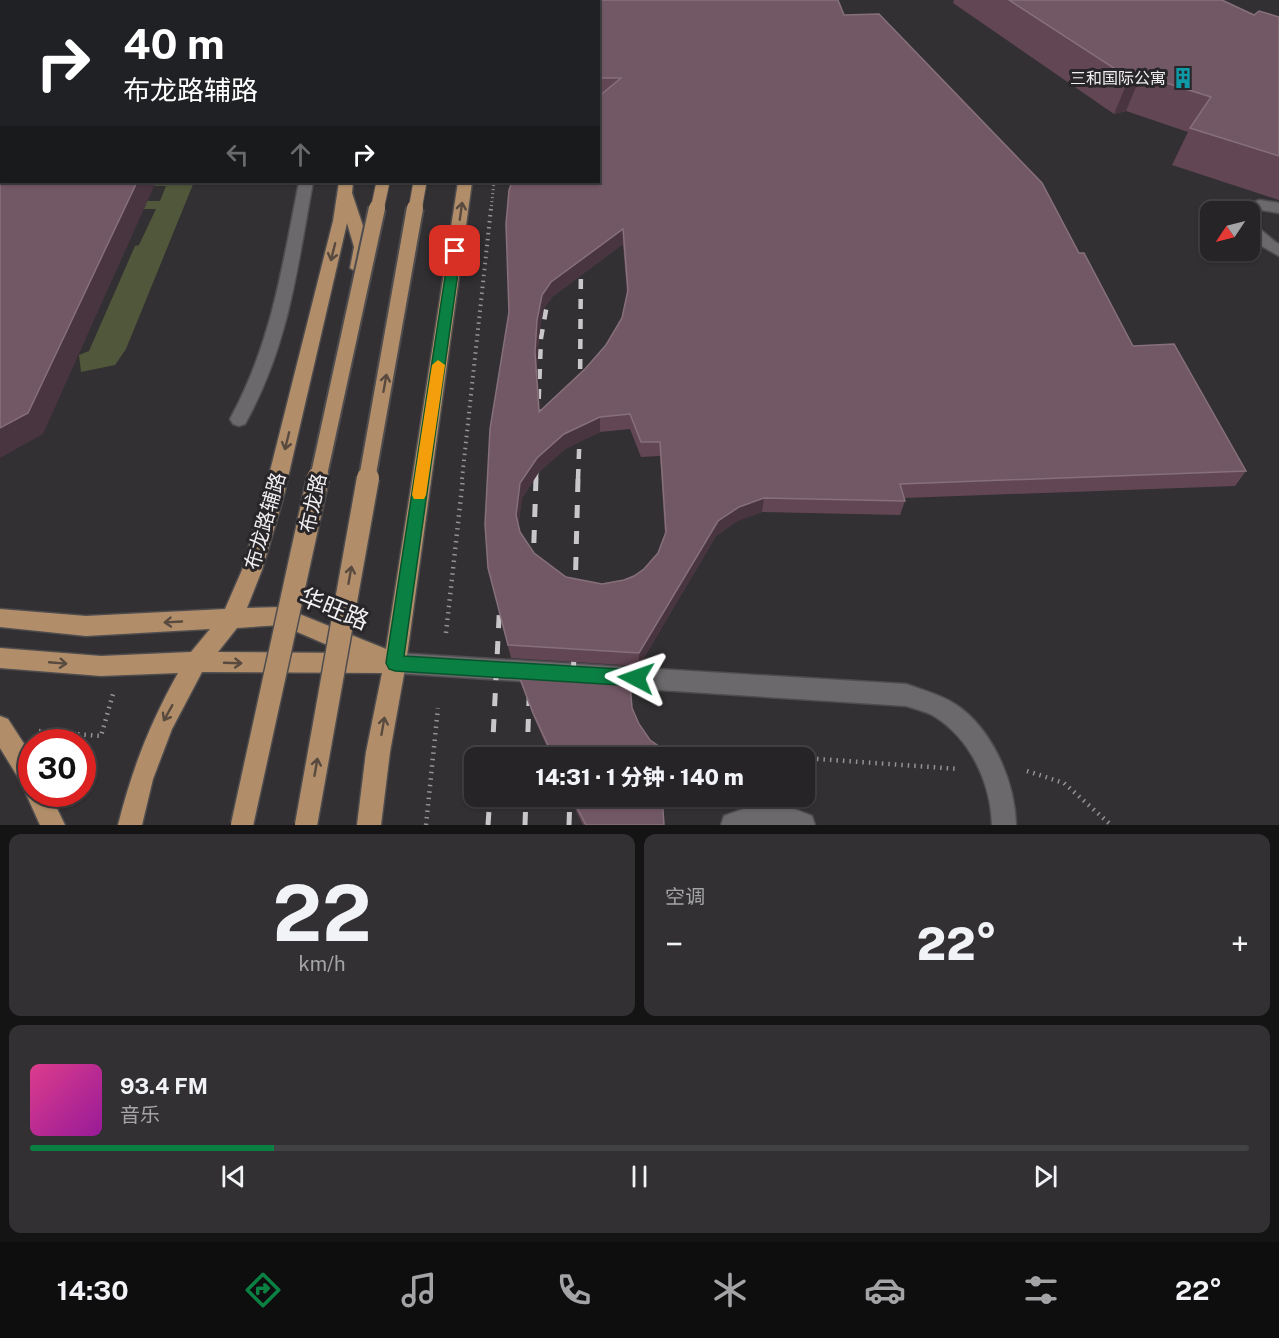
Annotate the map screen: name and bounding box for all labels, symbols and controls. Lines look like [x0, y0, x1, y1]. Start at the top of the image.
text: 40 m [123, 19, 225, 68]
icon: right [24, 24, 102, 102]
building icon: 三和国际公寓 [1171, 66, 1195, 90]
place label: 三和国际公寓 [1070, 69, 1166, 88]
text: 布龙路辅路 [123, 74, 258, 106]
icon: left [221, 138, 254, 171]
icon: ahead [284, 138, 317, 171]
icon: right [347, 138, 380, 171]
one-way arrow [455, 201, 466, 221]
north arrow [1200, 201, 1260, 261]
map controls [1200, 201, 1260, 261]
pin [429, 225, 480, 276]
icon: arrive [438, 234, 471, 267]
one-way arrow [326, 242, 338, 261]
one-way arrow [379, 374, 390, 394]
one-way arrow [280, 432, 292, 451]
street label: 布龙路辅路 [240, 470, 290, 572]
street label: 布龙路 [295, 471, 331, 535]
one-way arrow [345, 566, 356, 586]
street label: 华旺路 [296, 582, 373, 635]
one-way arrow [164, 616, 184, 627]
position arrow [604, 646, 668, 710]
one-way arrow [223, 657, 243, 669]
one-way arrow [48, 658, 68, 669]
one-way arrow [162, 704, 174, 721]
one-way arrow [378, 716, 389, 736]
speed limit sign: 30 [18, 729, 96, 807]
one-way arrow [311, 758, 322, 778]
text: 14:31 · 1 分钟 · 140 m [535, 764, 744, 790]
text: 22 [272, 867, 372, 959]
text: 空调 [665, 885, 705, 909]
text: 22° [917, 917, 997, 970]
text: − [665, 925, 683, 963]
text: + [1231, 925, 1249, 963]
text: km/h [298, 952, 346, 976]
text: 93.4 FM [120, 1073, 208, 1099]
text: 音乐 [120, 1103, 160, 1127]
icon: previous [217, 1160, 250, 1193]
icon: pause [623, 1160, 656, 1193]
icon: next [1029, 1160, 1062, 1193]
icon: directions [242, 1269, 284, 1311]
icon: music [398, 1269, 440, 1311]
icon: phone [553, 1269, 595, 1311]
icon: climate [709, 1269, 751, 1311]
icon: car [864, 1269, 906, 1311]
icon: filters [1020, 1269, 1062, 1311]
text: 14:30 [57, 1274, 129, 1306]
text: 22° [1175, 1274, 1222, 1306]

